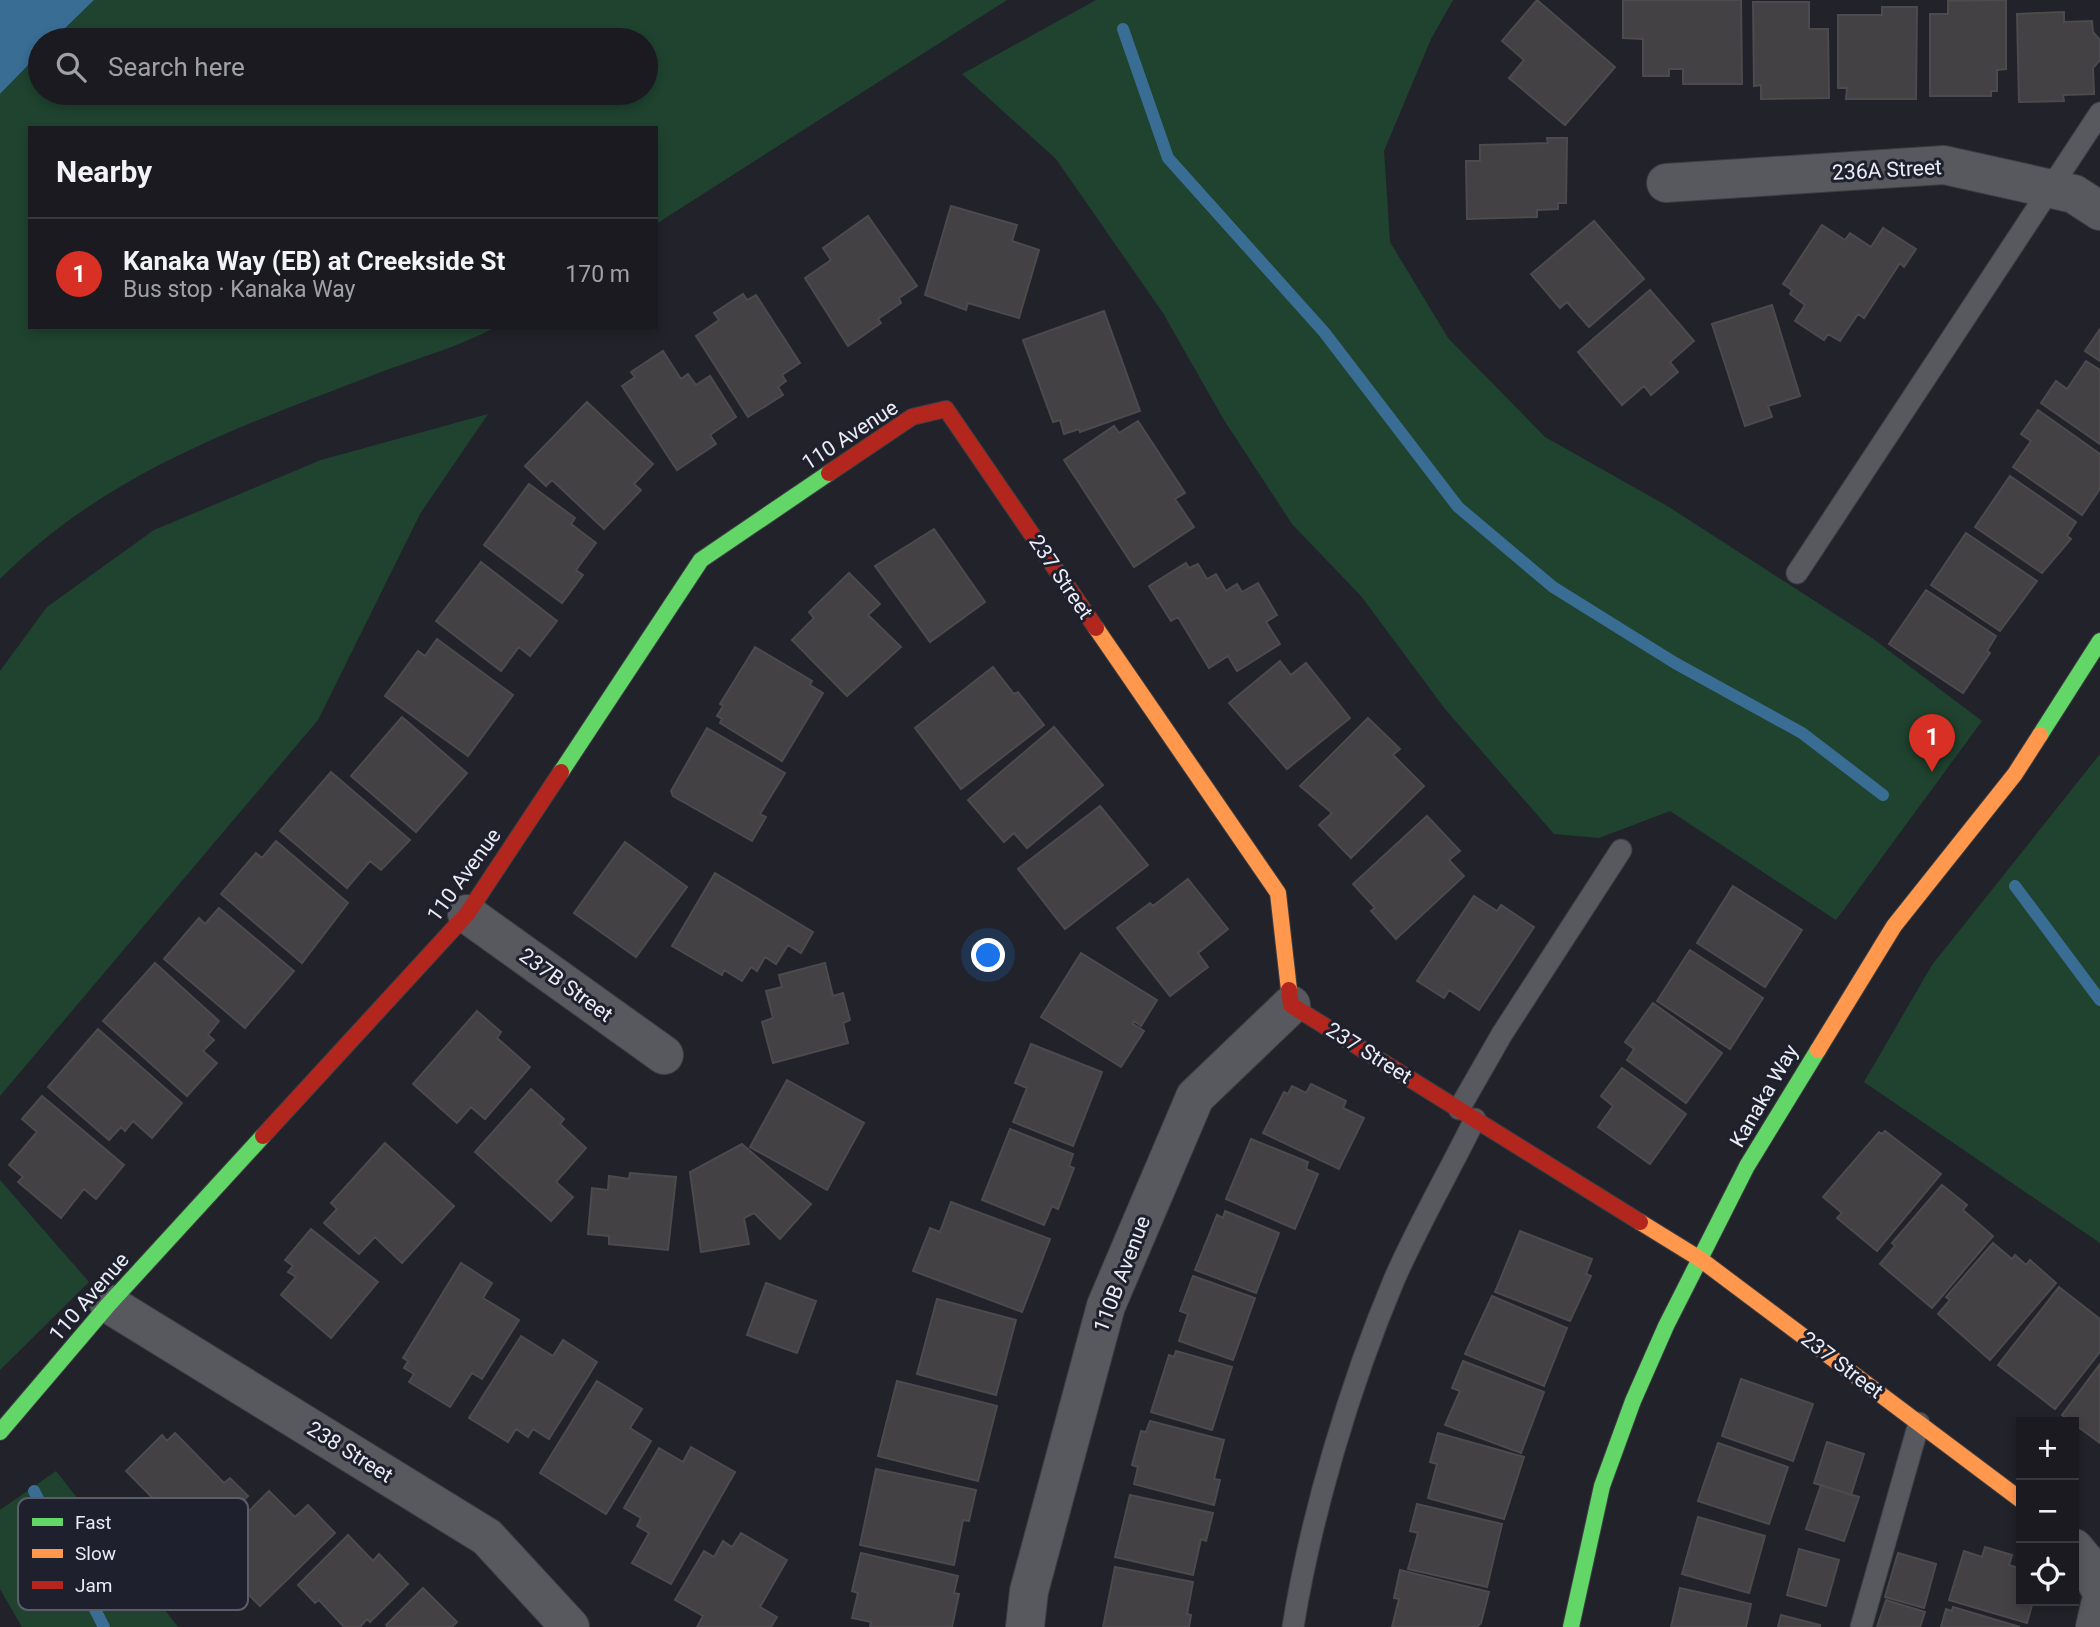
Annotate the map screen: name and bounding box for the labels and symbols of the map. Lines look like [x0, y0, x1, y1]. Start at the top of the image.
street label: 236A Street [1832, 155, 1943, 185]
street label: 110 Avenue [798, 395, 902, 475]
street label: 237 Street [1024, 530, 1098, 624]
pin: 1 [1909, 714, 1955, 772]
street label: 110 Avenue [422, 824, 506, 926]
your location [971, 938, 1005, 972]
street label: 237B Street [515, 943, 617, 1027]
street label: 237 Street [1322, 1017, 1416, 1089]
street label: Kanaka Way [1725, 1040, 1803, 1152]
street label: 110B Avenue [1089, 1213, 1155, 1335]
street label: 110 Avenue [44, 1248, 134, 1346]
street label: 237 Street [1796, 1327, 1888, 1404]
street label: 238 Street [303, 1416, 397, 1488]
legend [18, 1498, 248, 1610]
text: Fast [75, 1511, 112, 1534]
text: Slow [75, 1542, 116, 1565]
text: Jam [75, 1574, 112, 1597]

